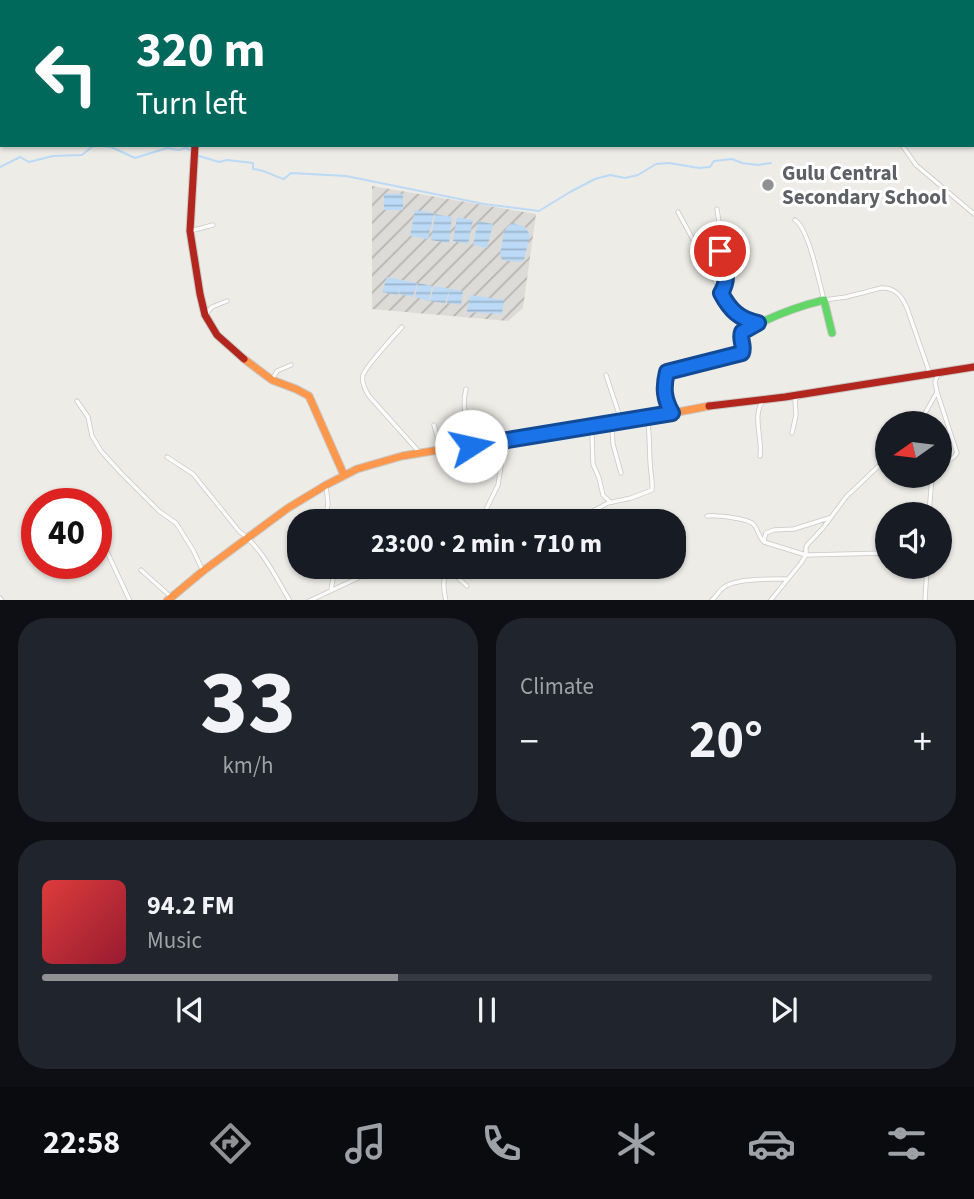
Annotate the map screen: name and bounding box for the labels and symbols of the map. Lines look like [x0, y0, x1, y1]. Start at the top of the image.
place label: Gulu Central Secondary School [782, 158, 947, 212]
marker: Gulu Central Secondary School [760, 177, 776, 193]
pin [690, 221, 750, 281]
position arrow [434, 409, 508, 483]
north arrow [875, 411, 952, 488]
speed limit sign: 40 [21, 488, 112, 579]

